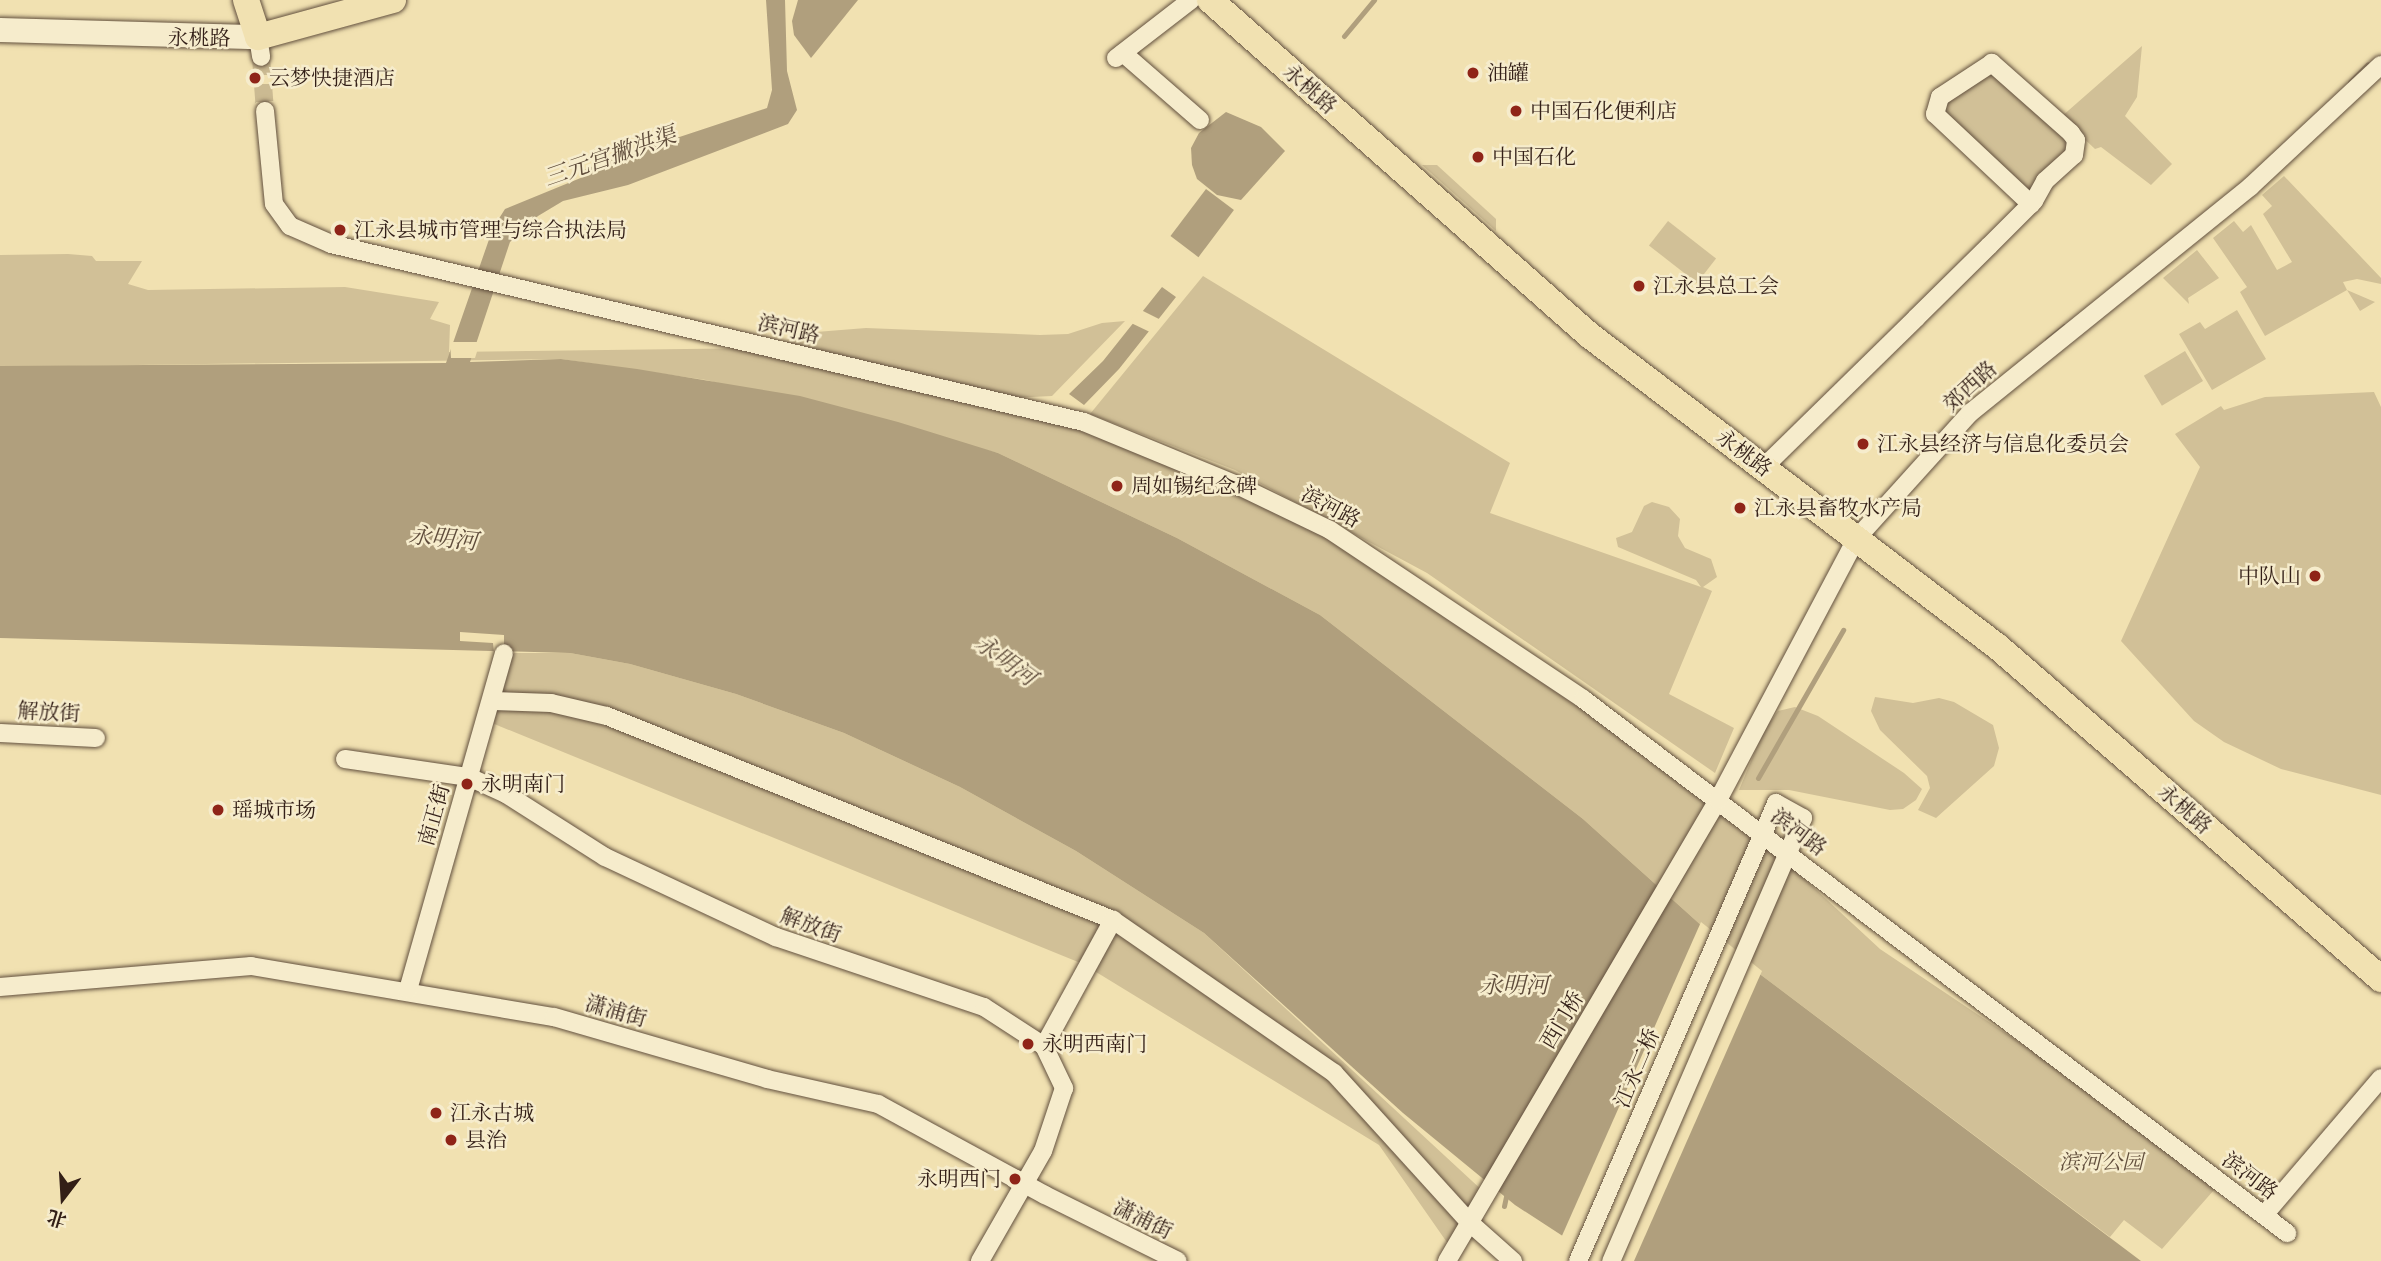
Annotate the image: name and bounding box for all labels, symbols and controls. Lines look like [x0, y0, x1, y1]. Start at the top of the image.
street label: 永桃路 [167, 25, 231, 51]
street label: 永桃路 [1278, 59, 1342, 119]
place label: 油罐 [1487, 60, 1529, 86]
place label: 云梦快捷酒店 [269, 65, 395, 91]
marker: 油罐 [1465, 65, 1481, 81]
marker: 云梦快捷酒店 [247, 70, 263, 86]
place label: 中国石化便利店 [1530, 98, 1677, 124]
marker: 中国石化便利店 [1508, 103, 1524, 119]
water label: 三元宫撇洪渠 [540, 121, 680, 193]
place label: 中国石化 [1492, 144, 1576, 170]
marker: 中国石化 [1470, 149, 1486, 165]
place label: 江永县城市管理与综合执法局 [354, 217, 627, 243]
marker: 江永县城市管理与综合执法局 [332, 222, 348, 238]
place label: 江永县总工会 [1653, 273, 1779, 299]
marker: 江永县总工会 [1631, 278, 1647, 294]
street label: 滨河路 [755, 310, 823, 348]
street label: 郊西路 [1938, 356, 2002, 416]
street label: 永桃路 [1711, 424, 1777, 482]
place label: 江永县经济与信息化委员会 [1877, 431, 2129, 457]
marker: 江永县经济与信息化委员会 [1855, 436, 1871, 452]
place label: 周如锡纪念碑 [1131, 473, 1257, 499]
marker: 周如锡纪念碑 [1109, 478, 1125, 494]
street label: 滨河路 [1297, 481, 1365, 533]
place label: 江永县畜牧水产局 [1754, 495, 1922, 521]
marker: 江永县畜牧水产局 [1732, 500, 1748, 516]
water label: 永明河 [407, 522, 479, 556]
place label: 中队山 [2238, 563, 2301, 589]
marker: 中队山 [2307, 568, 2323, 584]
water label: 永明河 [969, 630, 1041, 692]
street label: 解放街 [17, 698, 81, 726]
place label: 永明南门 [481, 771, 565, 797]
marker: 永明南门 [459, 776, 475, 792]
street label: 永桃路 [2153, 779, 2217, 839]
street label: 南正街 [413, 781, 455, 849]
place label: 瑶城市场 [232, 797, 316, 823]
marker: 瑶城市场 [210, 802, 226, 818]
street label: 滨河路 [1766, 803, 1832, 861]
street label: 解放街 [777, 902, 845, 948]
water label: 永明河 [1480, 972, 1548, 1000]
street label: 西门桥 [1535, 987, 1589, 1053]
street label: 潇浦街 [582, 990, 650, 1032]
street label: 江永二桥 [1609, 1024, 1665, 1112]
place label: 永明西南门 [1042, 1031, 1147, 1057]
marker: 永明西南门 [1020, 1036, 1036, 1052]
place label: 江永古城 [450, 1100, 534, 1126]
marker: 江永古城 [428, 1105, 444, 1121]
place label: 县治 [465, 1127, 507, 1153]
marker: 县治 [443, 1132, 459, 1148]
street label: 滨河路 [2217, 1147, 2283, 1205]
park label: 滨河公园 [2059, 1149, 2143, 1175]
north arrow [28, 1163, 98, 1233]
place label: 永明西门 [917, 1166, 1001, 1192]
marker: 永明西门 [1007, 1171, 1023, 1187]
street label: 潇浦街 [1109, 1194, 1177, 1244]
text: 北 [44, 1203, 70, 1233]

